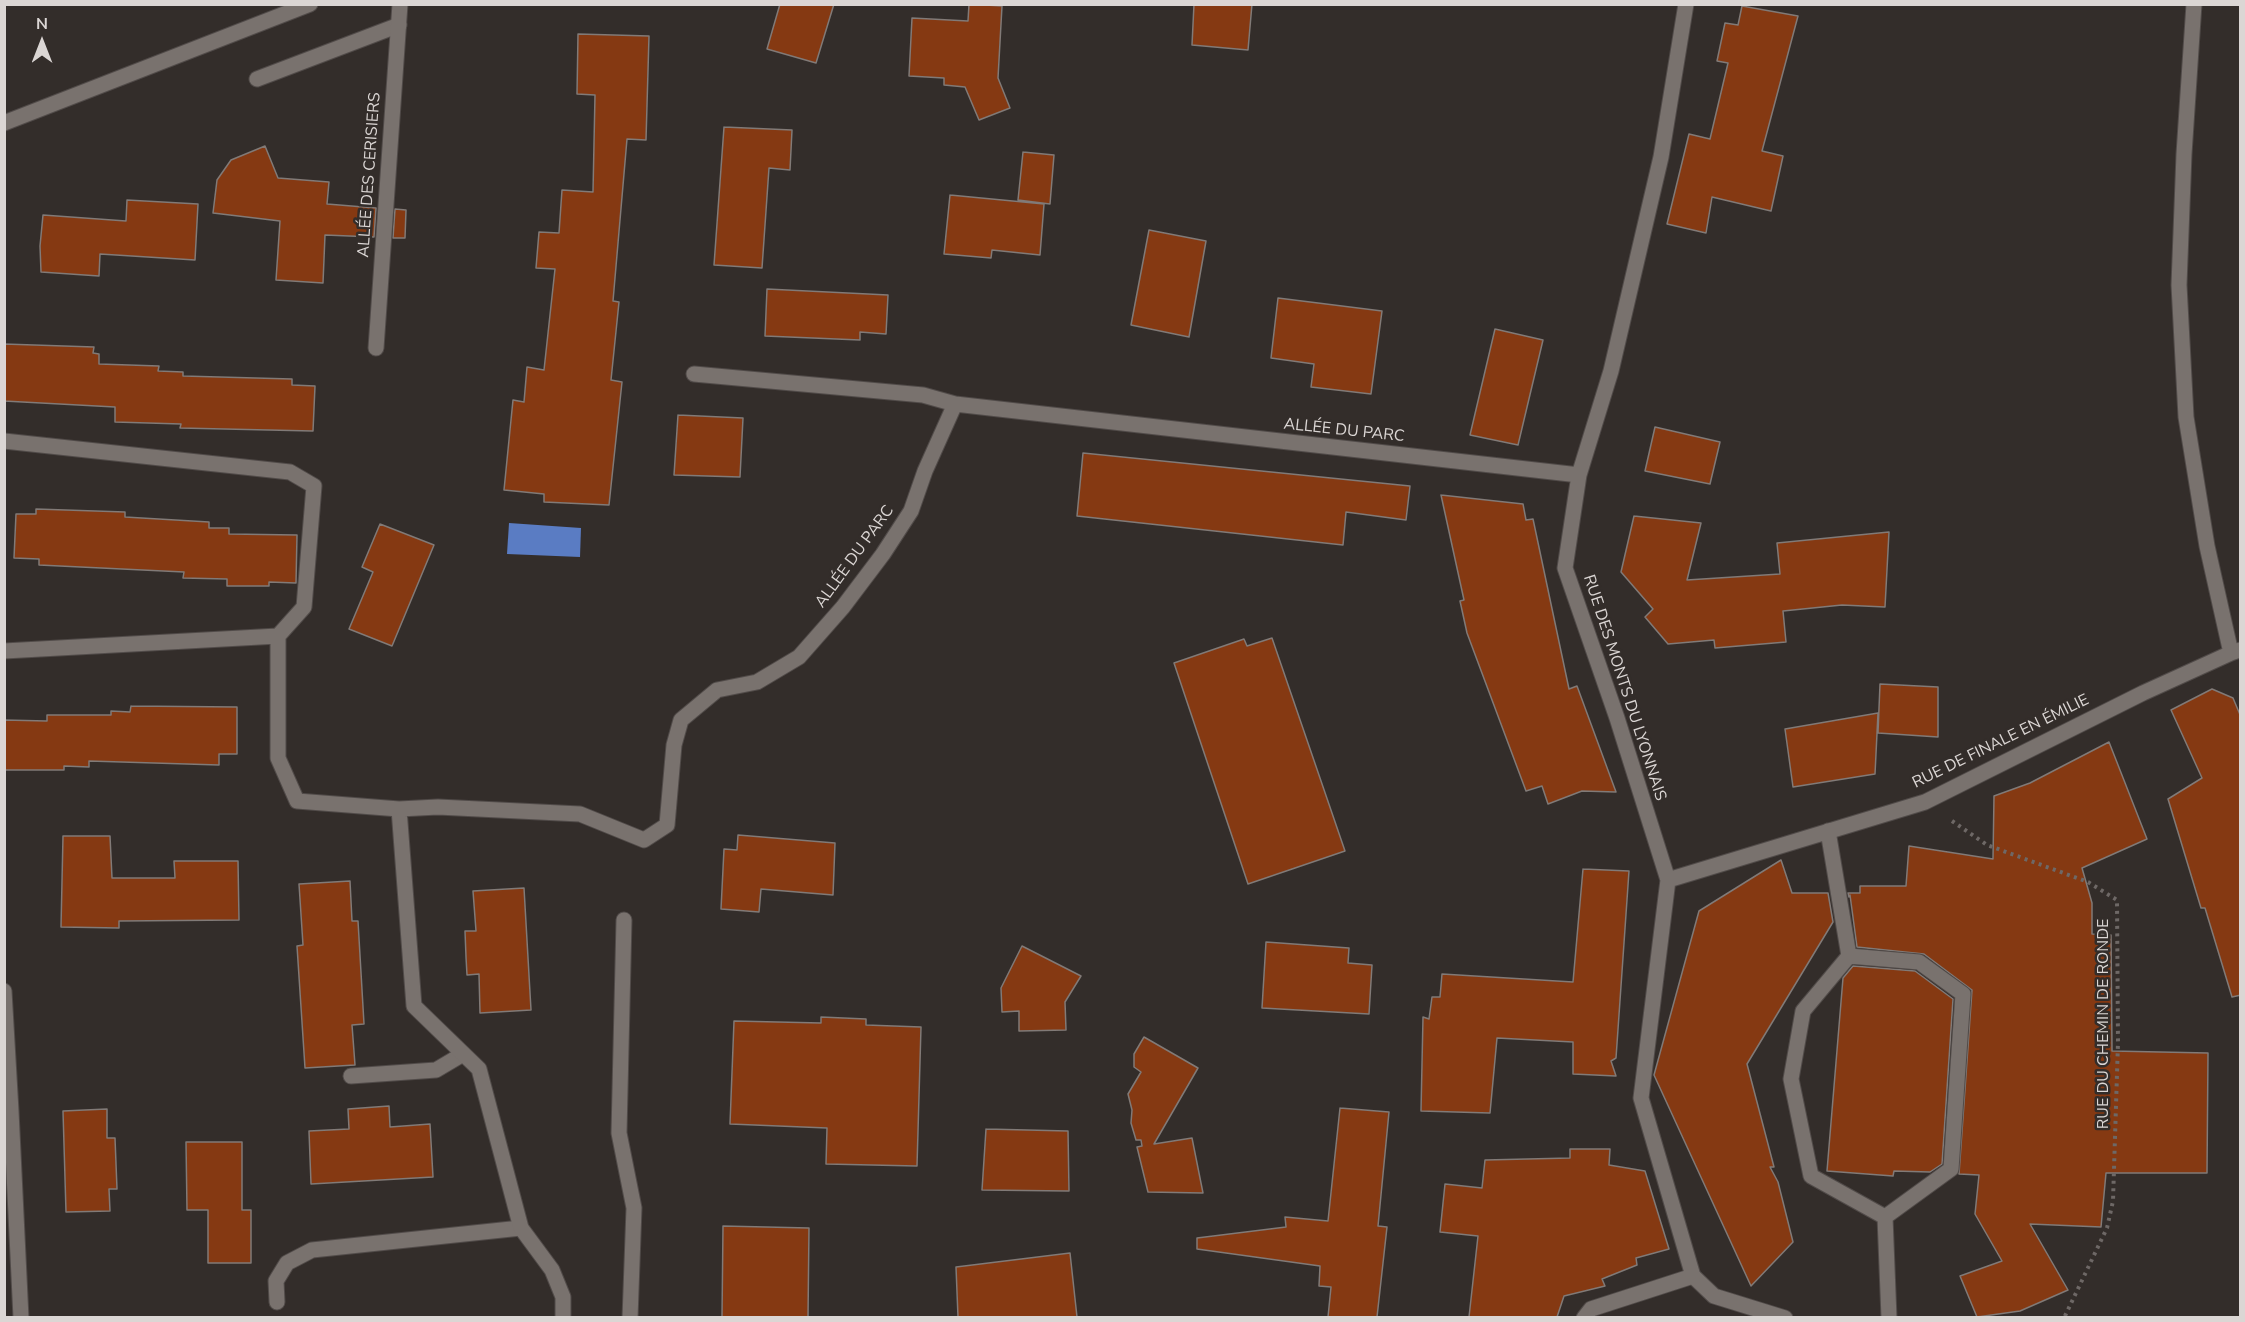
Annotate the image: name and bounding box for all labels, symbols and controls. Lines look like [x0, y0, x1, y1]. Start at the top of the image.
north arrow [12, 12, 72, 72]
text: N [36, 13, 48, 35]
street label: ALLÉE DES CERISIERS [355, 92, 385, 258]
street label: ALLÉE DU PARC [1283, 415, 1405, 447]
street label: ALLÉE DU PARC [812, 502, 898, 612]
street label: RUE DES MONTS DU LYONNAIS [1578, 573, 1670, 803]
street label: RUE DE FINALE EN ÉMILIE [1910, 691, 2092, 793]
street label: RUE DU CHEMIN DE RONDE [2094, 919, 2114, 1129]

